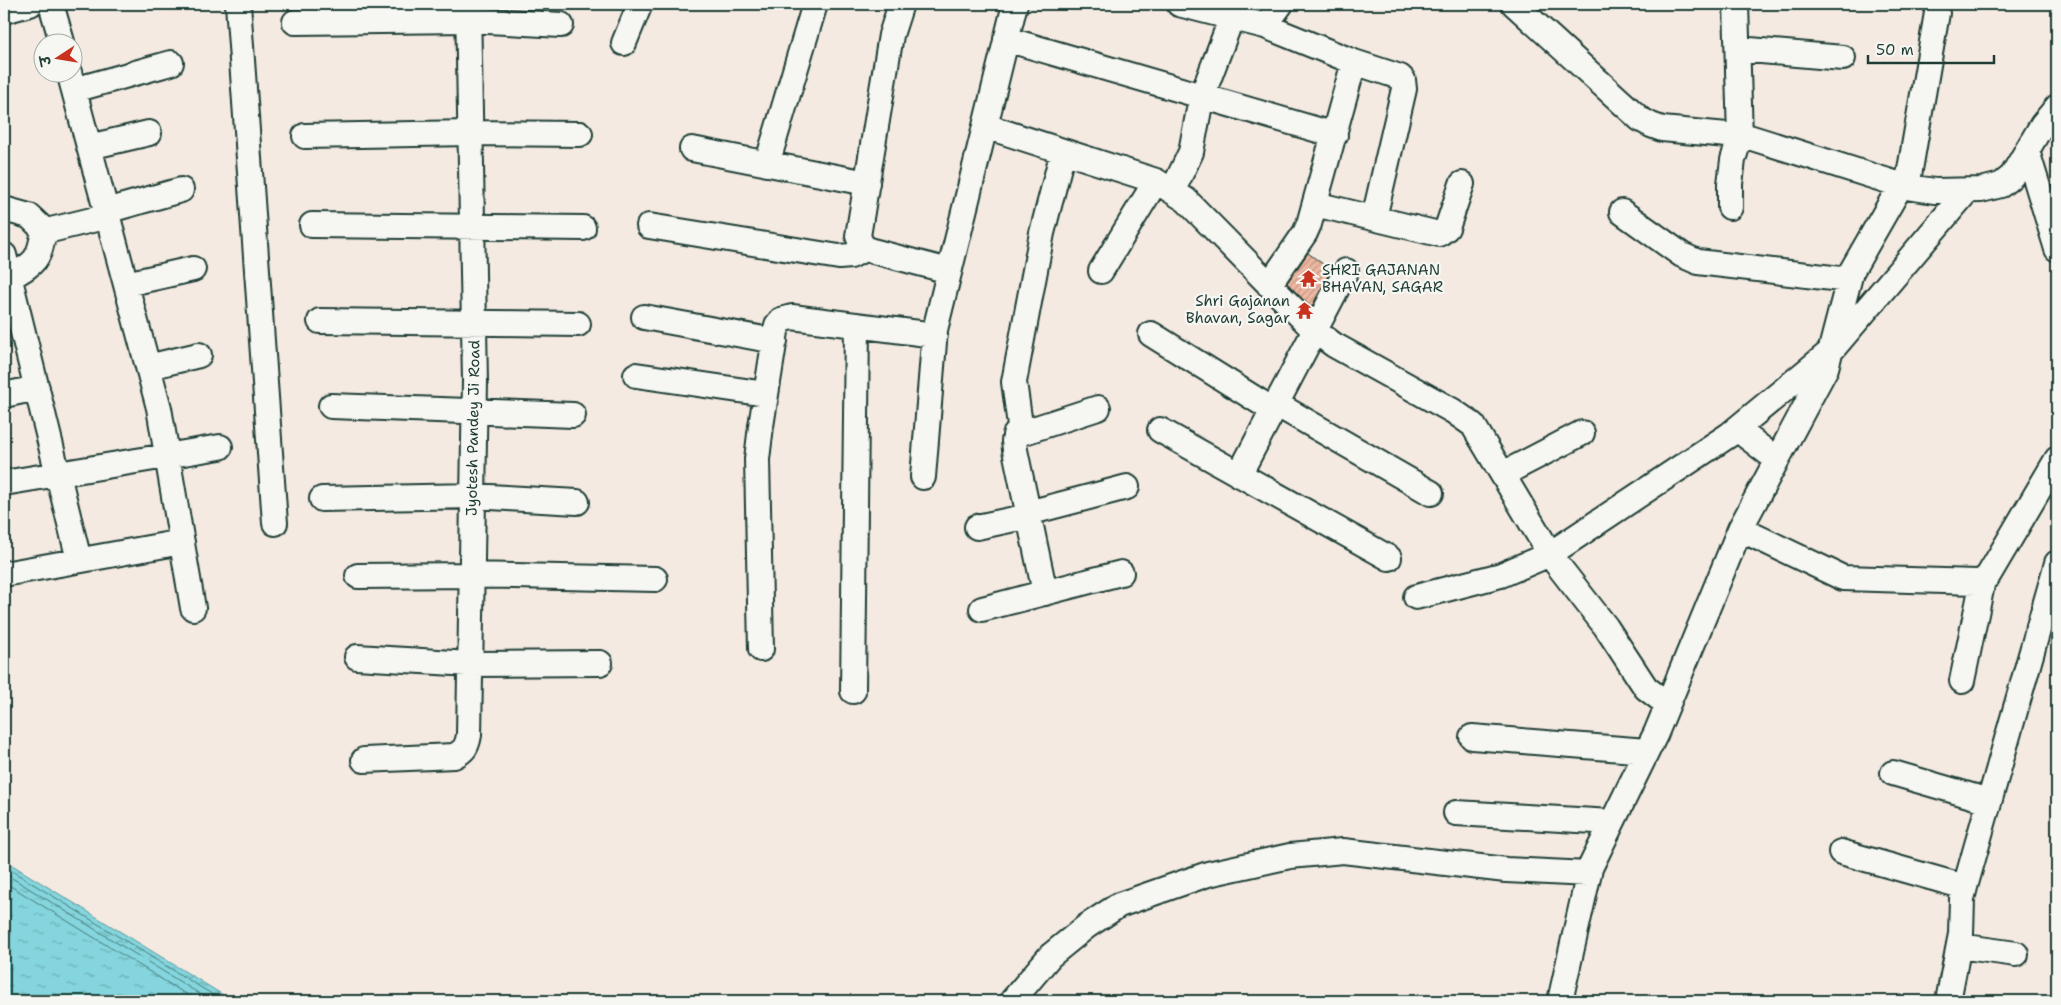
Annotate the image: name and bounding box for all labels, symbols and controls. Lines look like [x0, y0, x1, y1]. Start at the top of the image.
north arrow [32, 32, 82, 82]
scale bar [1868, 32, 1995, 64]
text: 50 m [1876, 40, 1914, 60]
text: उ [35, 53, 55, 69]
place label: SHRI GAJANAN BHAVAN, SAGAR [1322, 260, 1443, 297]
temple icon: SHRI GAJANAN BHAVAN, SAGAR [1298, 269, 1318, 289]
place label: Shri Gajanan Bhavan, Sagar [1186, 291, 1290, 328]
temple icon: Shri Gajanan Bhavan, Sagar [1294, 300, 1314, 320]
street label: Jyotesh Pandey Ji Road [461, 339, 485, 516]

